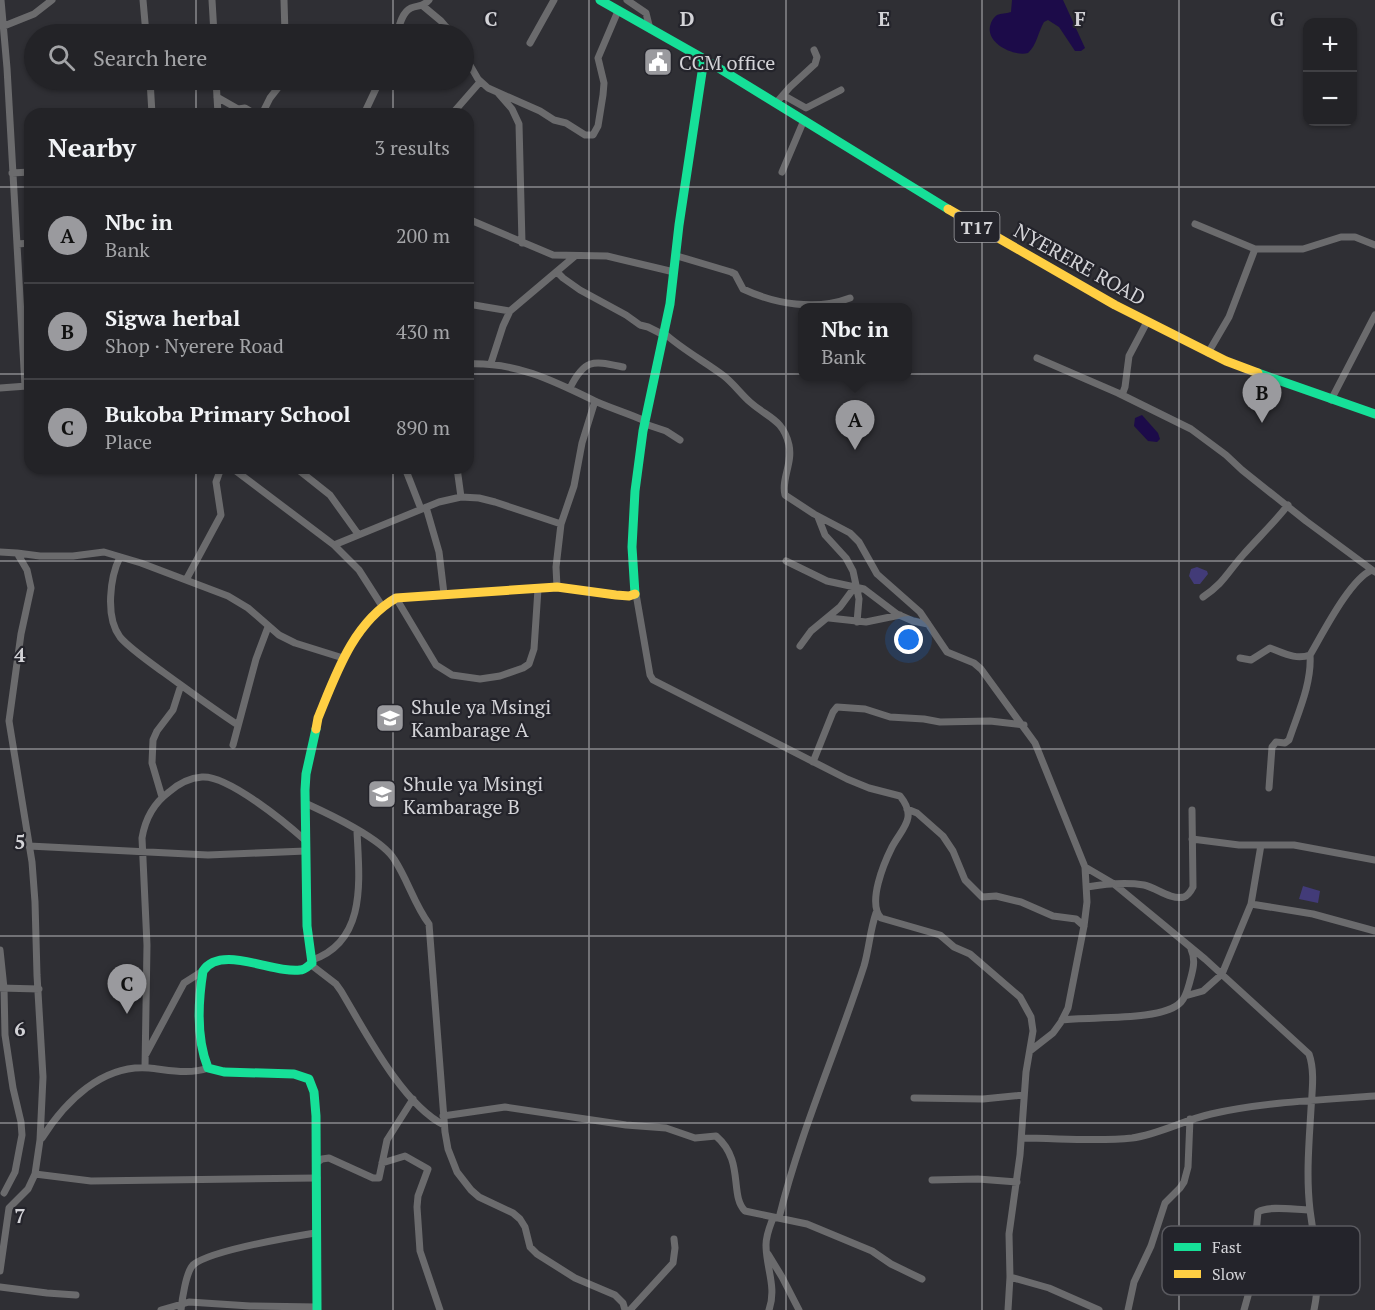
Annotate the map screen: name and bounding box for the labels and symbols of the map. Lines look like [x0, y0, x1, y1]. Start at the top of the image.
text: C [484, 5, 498, 32]
text: D [680, 5, 694, 32]
text: E [878, 5, 890, 32]
text: F [1074, 5, 1086, 32]
text: G [1270, 5, 1284, 32]
public building icon: CCM office [642, 46, 674, 78]
place label: CCM office [679, 49, 775, 76]
road number: T17 [954, 212, 1000, 242]
street label: NYERERE ROAD [1009, 217, 1151, 311]
pin: B [1242, 374, 1282, 423]
pin: A [836, 400, 874, 450]
your location [894, 625, 923, 654]
text: 4 [14, 641, 26, 668]
place label: Shule ya Msingi Kambarage A [411, 693, 551, 743]
school or university icon: Shule ya Msingi Kambarage A [374, 702, 406, 734]
place label: Shule ya Msingi Kambarage B [403, 770, 543, 820]
school or university icon: Shule ya Msingi Kambarage B [366, 778, 398, 810]
text: 5 [14, 828, 26, 855]
pin: C [108, 964, 146, 1014]
text: 6 [14, 1015, 26, 1042]
text: 7 [14, 1202, 26, 1229]
legend [1162, 1226, 1360, 1295]
text: Fast [1212, 1236, 1242, 1258]
text: Slow [1212, 1263, 1246, 1285]

